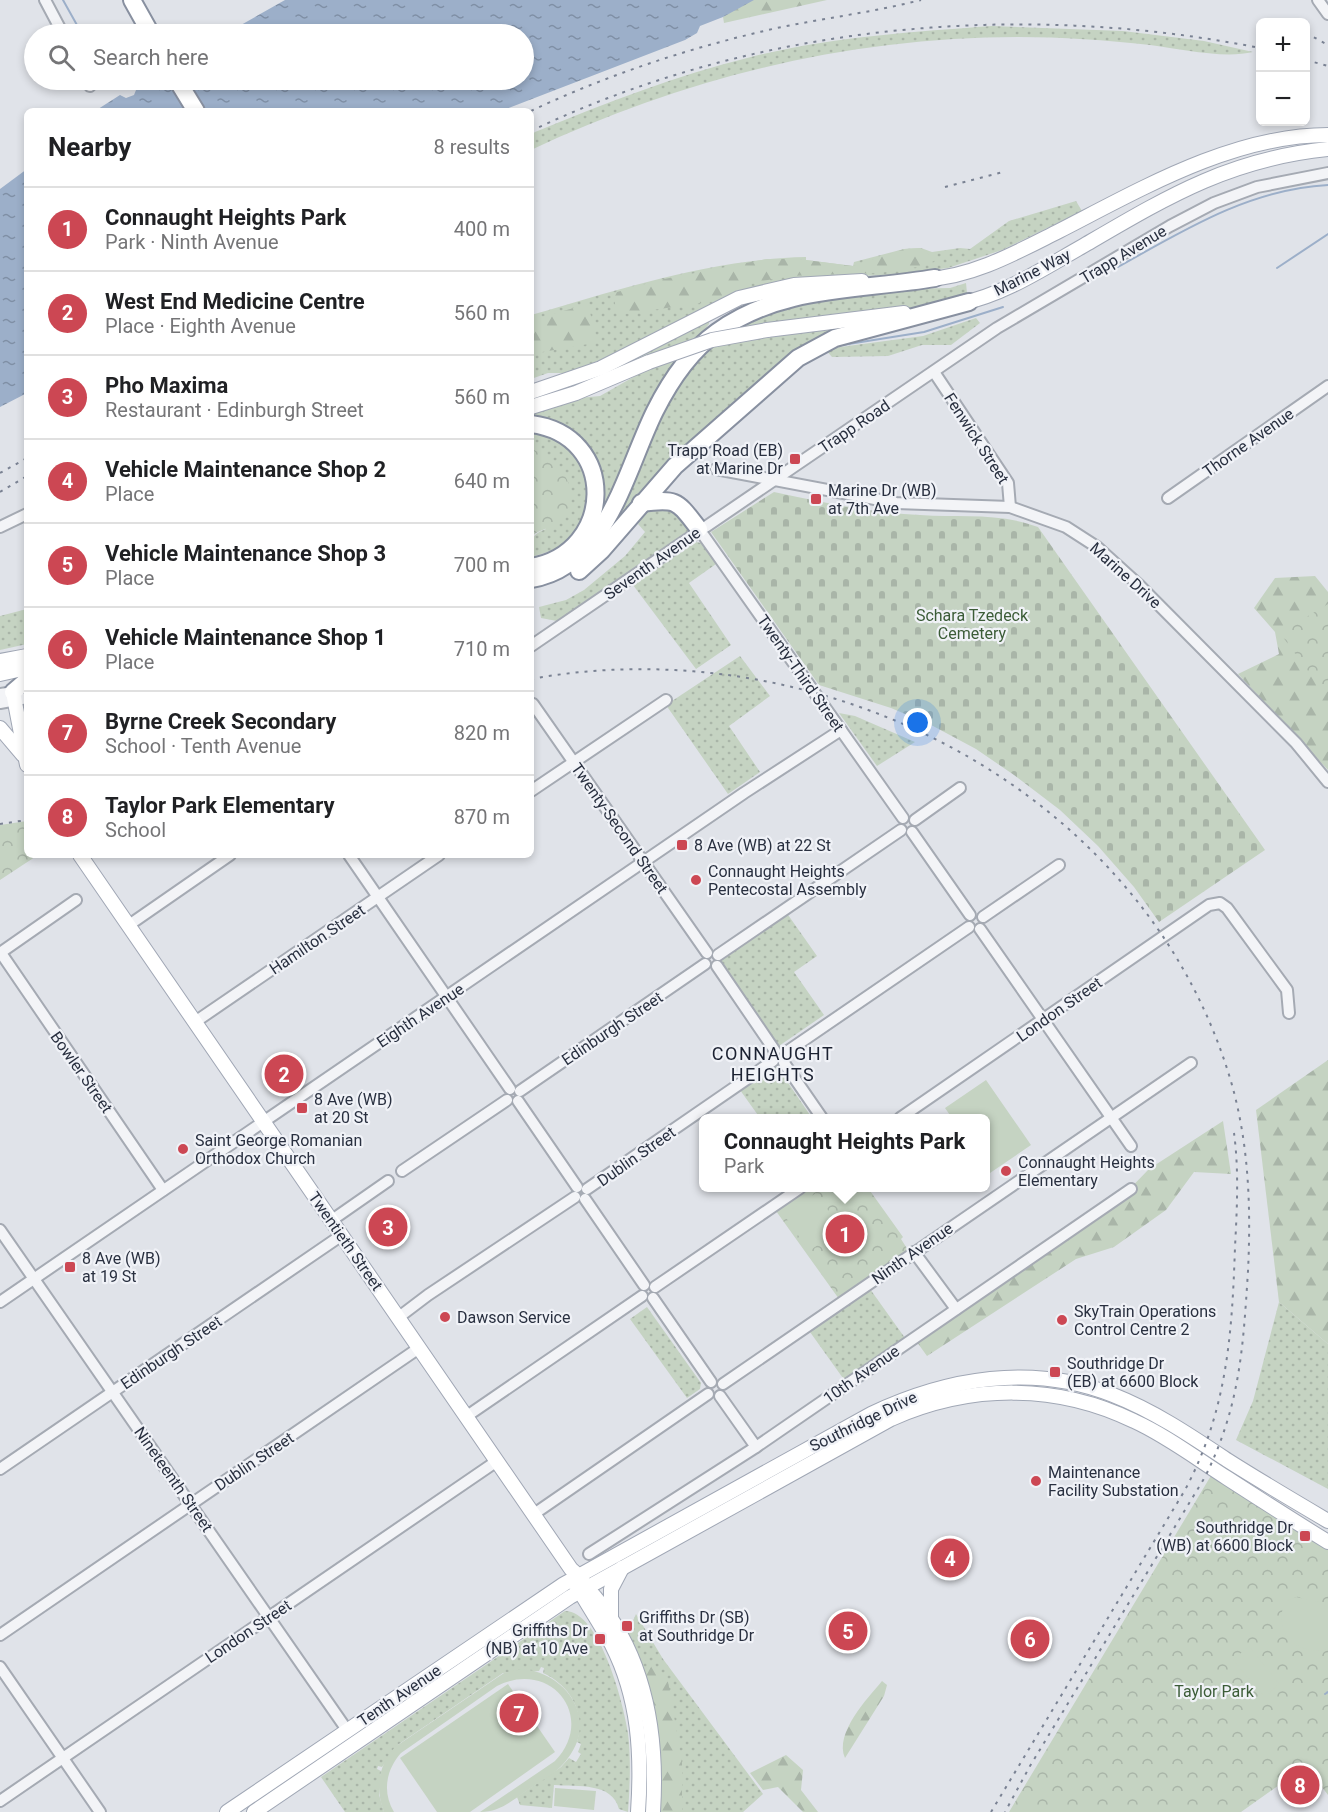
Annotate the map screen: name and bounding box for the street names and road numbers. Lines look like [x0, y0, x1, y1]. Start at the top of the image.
street label: Trapp Avenue [1077, 221, 1170, 288]
street label: Marine Way [991, 245, 1074, 300]
street label: Fenwick Street [940, 389, 1013, 487]
street label: Trapp Road [815, 396, 893, 457]
street label: Thorne Avenue [1199, 404, 1297, 481]
street label: Seventh Avenue [600, 523, 704, 604]
street label: Marine Drive [1086, 538, 1165, 612]
street label: Twenty-Third Street [753, 611, 848, 735]
street label: Twenty-Second Street [567, 759, 672, 897]
street label: Hamilton Street [266, 900, 369, 978]
street label: London Street [1013, 973, 1106, 1046]
street label: Eighth Avenue [373, 979, 468, 1052]
street label: Edinburgh Street [558, 988, 666, 1069]
street label: Bowler Street [47, 1028, 117, 1117]
street label: Dublin Street [594, 1122, 679, 1190]
street label: Twentieth Street [304, 1188, 387, 1294]
street label: Ninth Avenue [868, 1219, 956, 1288]
street label: Edinburgh Street [117, 1312, 225, 1393]
street label: 10th Avenue [820, 1341, 903, 1408]
street label: Southridge Drive [806, 1387, 920, 1456]
street label: Nineteenth Street [130, 1423, 217, 1535]
street label: Dublin Street [211, 1428, 297, 1495]
street label: London Street [202, 1596, 295, 1667]
street label: Tenth Avenue [354, 1661, 445, 1730]

